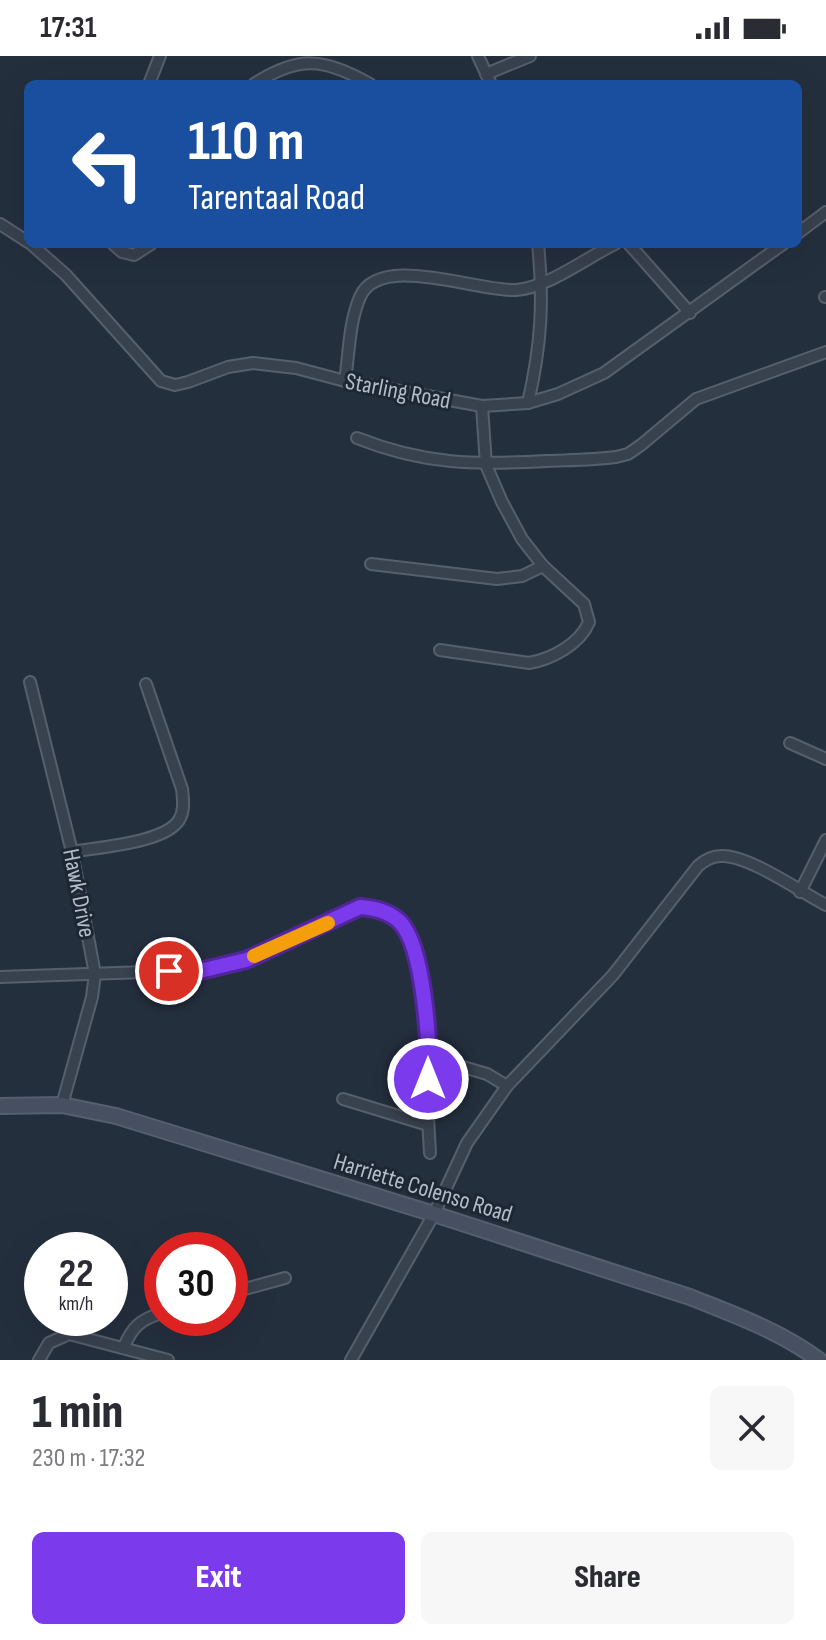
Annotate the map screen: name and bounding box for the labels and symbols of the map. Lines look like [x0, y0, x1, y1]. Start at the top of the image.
street label: Starling Road [343, 367, 453, 415]
street label: Hawk Drive [56, 846, 102, 940]
pin [135, 937, 203, 1005]
position arrow [386, 1037, 470, 1121]
street label: Harriette Colenso Road [330, 1147, 516, 1229]
speed limit sign: 30 [144, 1232, 248, 1336]

